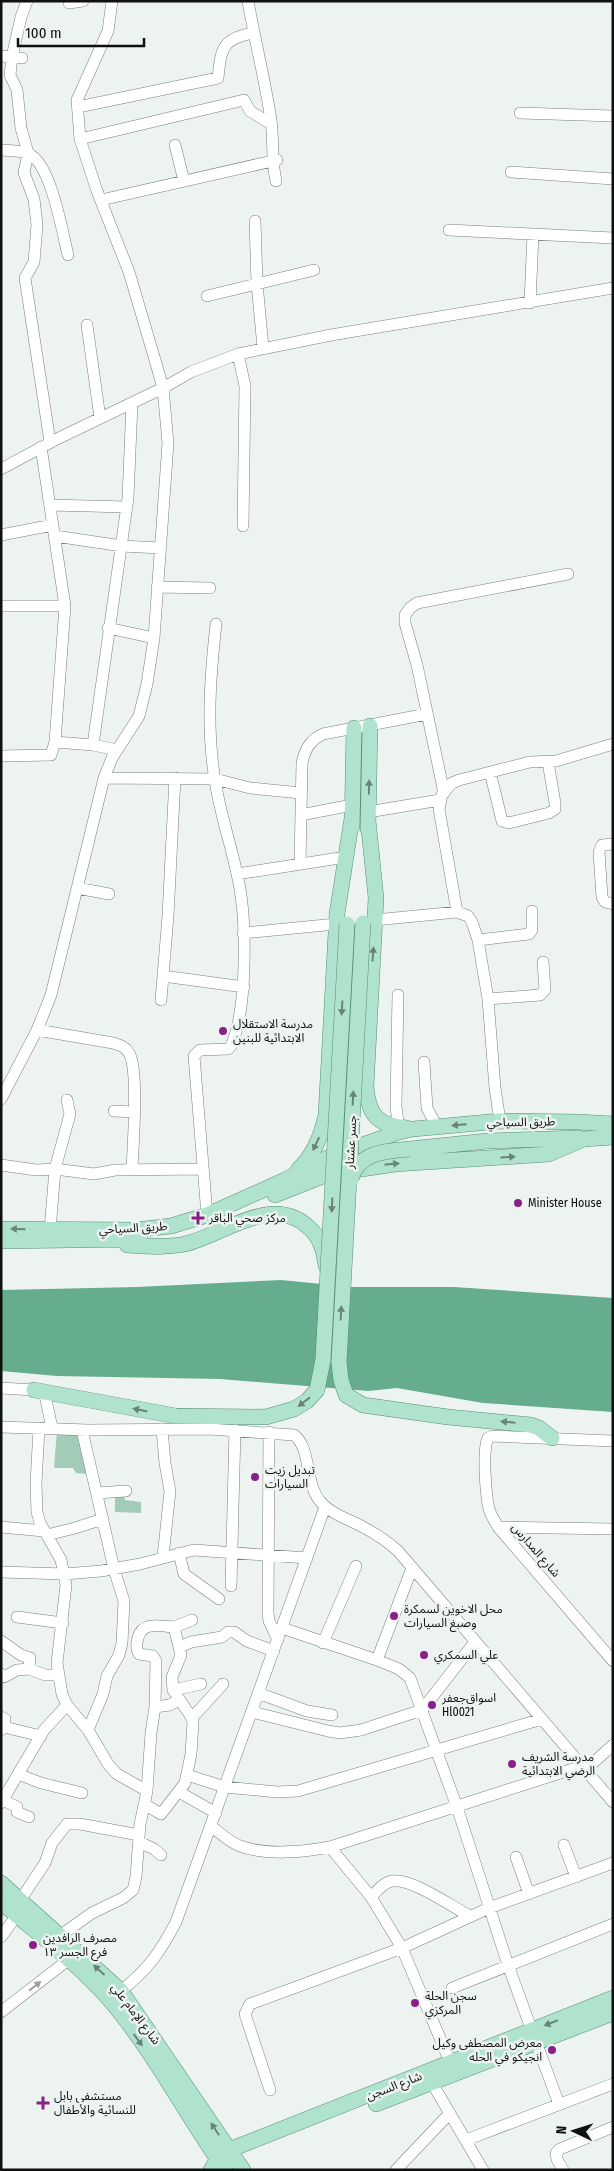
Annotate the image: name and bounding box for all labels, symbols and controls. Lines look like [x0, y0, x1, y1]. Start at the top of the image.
scale bar [18, 15, 144, 47]
text: 100 m [25, 24, 62, 42]
one-way arrow [365, 779, 373, 795]
one-way arrow [370, 946, 378, 962]
one-way arrow [338, 1000, 346, 1016]
place label: مدرسة الاستقلال الابتدائية للبنين [233, 1017, 313, 1045]
marker: مدرسة الاستقلال الابتدائية للبنين [217, 1025, 229, 1037]
one-way arrow [350, 1090, 358, 1106]
street label: طريق السياحي [487, 1114, 556, 1132]
street label: جسر عشتار [343, 1115, 359, 1170]
one-way arrow [451, 1121, 467, 1129]
one-way arrow [312, 1137, 320, 1151]
one-way arrow [500, 1153, 516, 1161]
one-way arrow [384, 1160, 400, 1168]
place label: Minister House [528, 1196, 602, 1210]
marker: Minister House [512, 1197, 524, 1209]
one-way arrow [328, 1198, 336, 1214]
marker: مركز صحي الباقر [191, 1211, 205, 1225]
place label: مركز صحي الباقر [208, 1211, 286, 1228]
street label: طريق السياحي [98, 1219, 168, 1240]
one-way arrow [10, 1225, 26, 1233]
one-way arrow [338, 1305, 346, 1321]
one-way arrow [297, 1397, 311, 1407]
one-way arrow [132, 1405, 148, 1413]
one-way arrow [500, 1418, 516, 1426]
place label: تبديل زيت السيارات [265, 1463, 315, 1491]
marker: تبديل زيت السيارات [249, 1471, 261, 1483]
street label: شارع المدارس [507, 1520, 563, 1581]
place label: محل الاخوين لسمكرة وصبغ السيارات [404, 1602, 503, 1632]
marker: محل الاخوين لسمكرة وصبغ السيارات [388, 1610, 400, 1622]
place label: علي السمكري [434, 1648, 498, 1665]
marker: علي السمكري [418, 1649, 430, 1661]
place label: اسواق‌جعفر Hl0021 [441, 1691, 496, 1719]
marker: اسواق‌جعفر Hl0021 [426, 1699, 438, 1711]
place label: مدرسة الشريف الرضي الابتدائية [522, 1750, 595, 1781]
marker: مدرسة الشريف الرضي الابتدائية [506, 1758, 518, 1770]
place label: مصرف الرافدين فرع الجسر ١٣ [43, 1931, 117, 1961]
marker: مصرف الرافدين فرع الجسر ١٣ [27, 1939, 39, 1951]
one-way arrow [94, 1964, 106, 1976]
one-way arrow [28, 1981, 41, 1991]
street label: شارع الإمام علي [106, 1981, 164, 2049]
place label: سجن الحلة المركزي [425, 1989, 477, 2020]
marker: سجن الحلة المركزي [409, 1997, 421, 2009]
one-way arrow [543, 2019, 558, 2027]
one-way arrow [133, 2033, 143, 2046]
place label: معرض المصطفى وكيل انجيكو في الحله [433, 2036, 542, 2067]
marker: معرض المصطفى وكيل انجيكو في الحله [546, 2044, 558, 2056]
street label: شارع السجن [364, 2069, 425, 2105]
place label: مستشفى بابل للنسائية والأطفال [54, 2089, 136, 2117]
marker: مستشفى بابل للنسائية والأطفال [36, 2096, 50, 2110]
north arrow [549, 2106, 599, 2156]
one-way arrow [211, 2122, 220, 2136]
text: N [553, 2125, 570, 2135]

